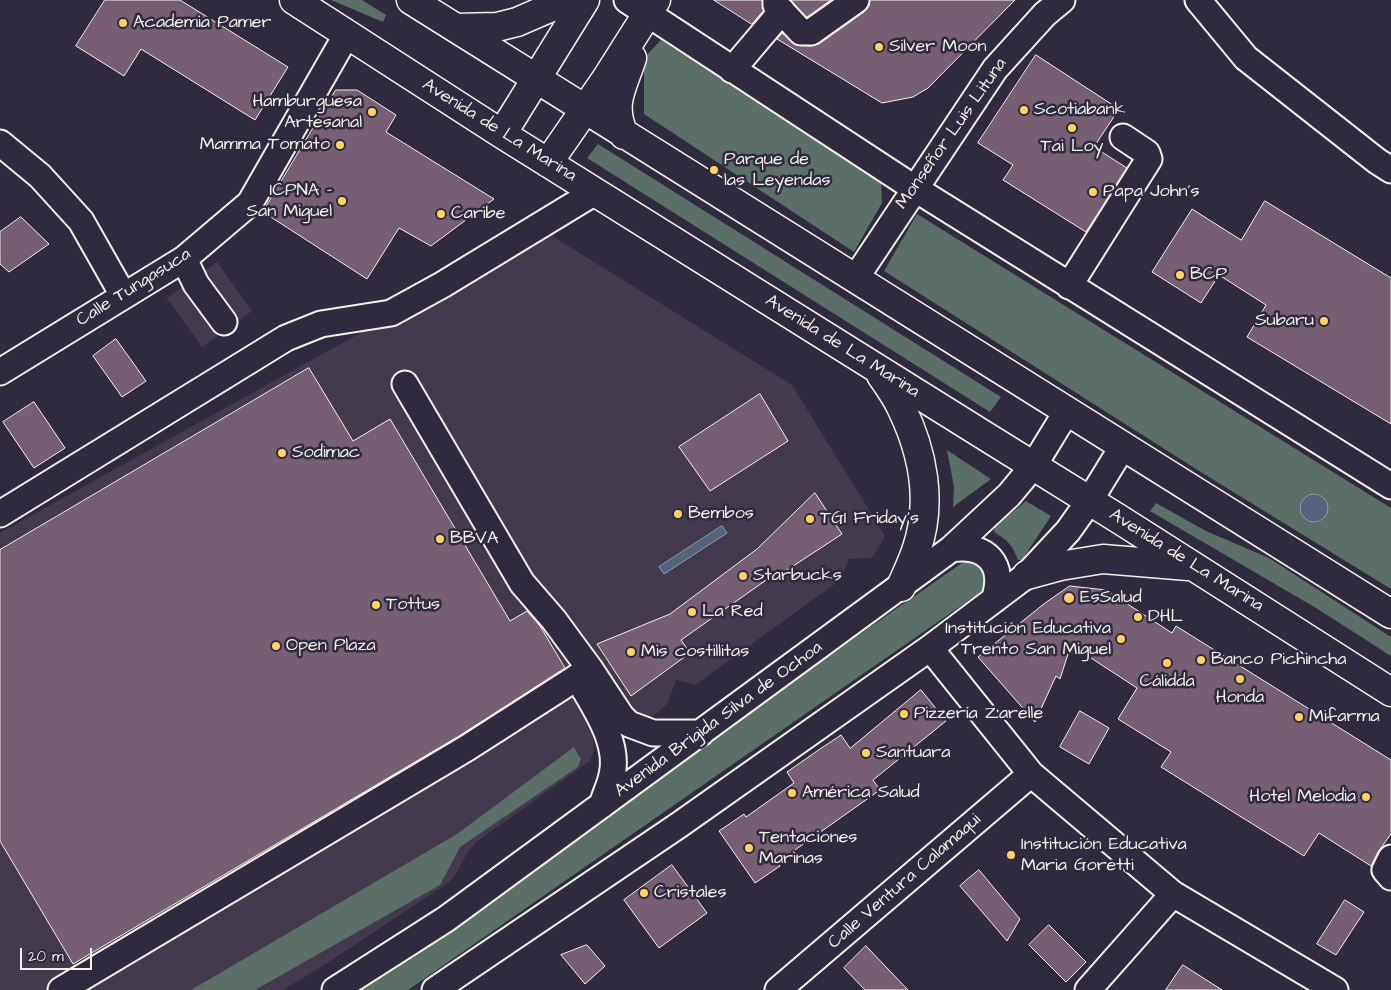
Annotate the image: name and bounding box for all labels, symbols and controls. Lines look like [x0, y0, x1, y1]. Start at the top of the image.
place label: Academia Pamer [133, 12, 271, 34]
marker: Academia Pamer [117, 17, 129, 29]
place label: Silver Moon [889, 36, 986, 58]
marker: Silver Moon [873, 41, 885, 53]
street label: Monseñor Luis Lituna [892, 54, 1012, 214]
street label: Avenida de La Marina [418, 75, 580, 187]
place label: Hamburguesa Artesanal [252, 91, 362, 134]
place label: Scotiabank [1034, 99, 1126, 121]
marker: Scotiabank [1018, 104, 1030, 116]
marker: Hamburguesa Artesanal [366, 106, 378, 118]
marker: Tai Loy [1066, 122, 1078, 134]
place label: Mamma Tomato [200, 134, 330, 156]
place label: Tai Loy [1041, 136, 1103, 158]
marker: Mamma Tomato [334, 139, 346, 151]
place label: Parque de las Leyendas [724, 149, 830, 192]
marker: Parque de las Leyendas [708, 164, 720, 176]
place label: ICPNA - San Miguel [246, 180, 332, 222]
place label: Papa John's [1103, 181, 1200, 203]
marker: Papa John's [1087, 186, 1099, 198]
marker: ICPNA - San Miguel [336, 195, 348, 207]
place label: Caribe [451, 203, 505, 225]
marker: Caribe [435, 208, 447, 220]
street label: Calle Tungasuca [73, 244, 195, 332]
place label: BCP [1190, 264, 1227, 286]
marker: BCP [1174, 269, 1186, 281]
street label: Avenida de La Marina [761, 291, 923, 403]
place label: Subaru [1255, 310, 1314, 332]
marker: Subaru [1318, 315, 1330, 327]
place label: Sodimac [292, 442, 360, 464]
marker: Sodimac [276, 447, 288, 459]
place label: Bembos [688, 503, 754, 525]
street label: Avenida de La Marina [1105, 505, 1267, 617]
marker: Bembos [672, 508, 684, 520]
place label: TGI Friday's [820, 508, 919, 530]
marker: TGI Friday's [804, 513, 816, 525]
place label: BBVA [450, 528, 498, 550]
marker: BBVA [434, 533, 446, 545]
place label: Starbucks [753, 565, 842, 587]
marker: Starbucks [737, 570, 749, 582]
place label: EsSalud [1080, 587, 1142, 609]
marker: EsSalud [1062, 591, 1076, 605]
place label: Tottus [386, 594, 440, 616]
marker: Tottus [370, 599, 382, 611]
place label: La Red [702, 601, 763, 623]
marker: La Red [686, 606, 698, 618]
place label: DHL [1148, 606, 1183, 628]
marker: DHL [1132, 611, 1144, 623]
place label: Institución Educativa Trento San Miguel [945, 618, 1111, 660]
marker: Institución Educativa Trento San Miguel [1115, 633, 1127, 645]
place label: Open Plaza [286, 635, 376, 657]
street label: Avenida Brigida Silva de Ochoa [611, 637, 827, 803]
marker: Open Plaza [270, 640, 282, 652]
place label: Mis costillitas [641, 641, 749, 663]
marker: Mis costillitas [625, 646, 637, 658]
place label: Banco Pichincha [1211, 649, 1346, 671]
marker: Banco Pichincha [1195, 654, 1207, 666]
marker: Cálidda [1161, 657, 1173, 669]
place label: Cálidda [1139, 671, 1195, 693]
marker: Honda [1234, 673, 1246, 685]
place label: Honda [1216, 687, 1264, 709]
place label: Pizzería Zarelle [914, 703, 1043, 725]
place label: Mifarma [1309, 706, 1380, 728]
marker: Pizzería Zarelle [898, 708, 910, 720]
marker: Mifarma [1293, 711, 1305, 723]
place label: Santuara [876, 742, 950, 764]
marker: Santuara [860, 747, 872, 759]
place label: América Salud [802, 782, 920, 804]
place label: Hotel Melodia [1249, 786, 1356, 808]
marker: América Salud [786, 787, 798, 799]
marker: Hotel Melodia [1360, 791, 1372, 803]
street label: Calle Ventura Calamaqui [824, 810, 986, 954]
place label: Tentaciones Marinas [759, 827, 857, 870]
place label: Institución Educativa Maria Goretti [1021, 834, 1187, 876]
marker: Tentaciones Marinas [743, 842, 755, 854]
marker: Institución Educativa Maria Goretti [1005, 849, 1017, 861]
place label: Cristales [654, 882, 726, 904]
marker: Cristales [638, 887, 650, 899]
scale bar [22, 938, 95, 970]
text: 20 m [28, 946, 64, 967]

